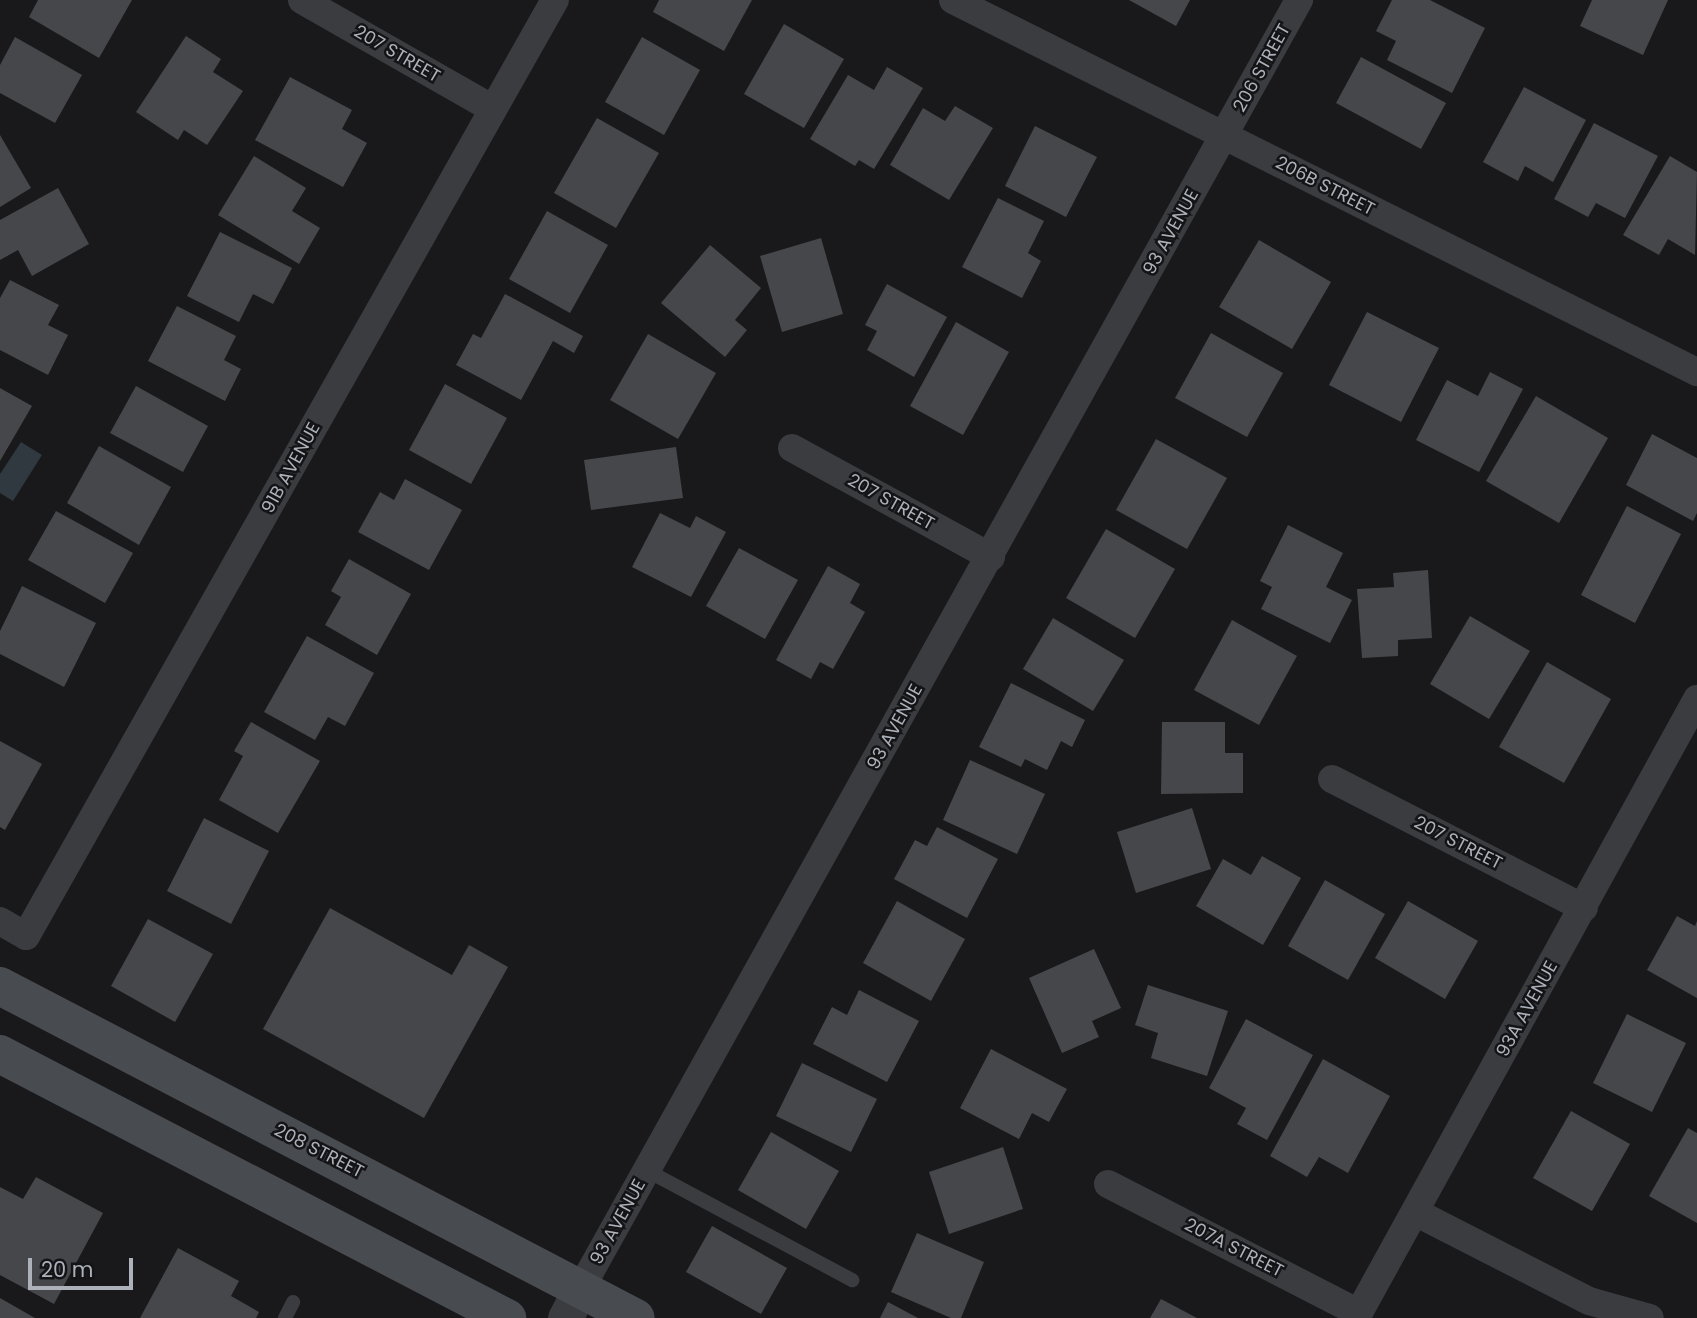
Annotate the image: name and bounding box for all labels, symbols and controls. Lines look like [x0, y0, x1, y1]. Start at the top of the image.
street label: 206 STREET [1229, 20, 1295, 116]
street label: 207 STREET [350, 21, 444, 87]
street label: 206B STREET [1272, 152, 1378, 220]
street label: 93 AVENUE [1139, 186, 1203, 278]
street label: 91B AVENUE [257, 419, 325, 517]
street label: 207 STREET [844, 469, 938, 535]
street label: 93 AVENUE [863, 681, 927, 773]
street label: 207 STREET [1410, 812, 1506, 874]
street label: 93A AVENUE [1492, 957, 1562, 1061]
street label: 208 STREET [271, 1119, 367, 1183]
street label: 93 AVENUE [586, 1176, 650, 1268]
street label: 207A STREET [1181, 1214, 1287, 1282]
scale bar [32, 1244, 136, 1288]
text: 20 m [41, 1255, 94, 1284]

